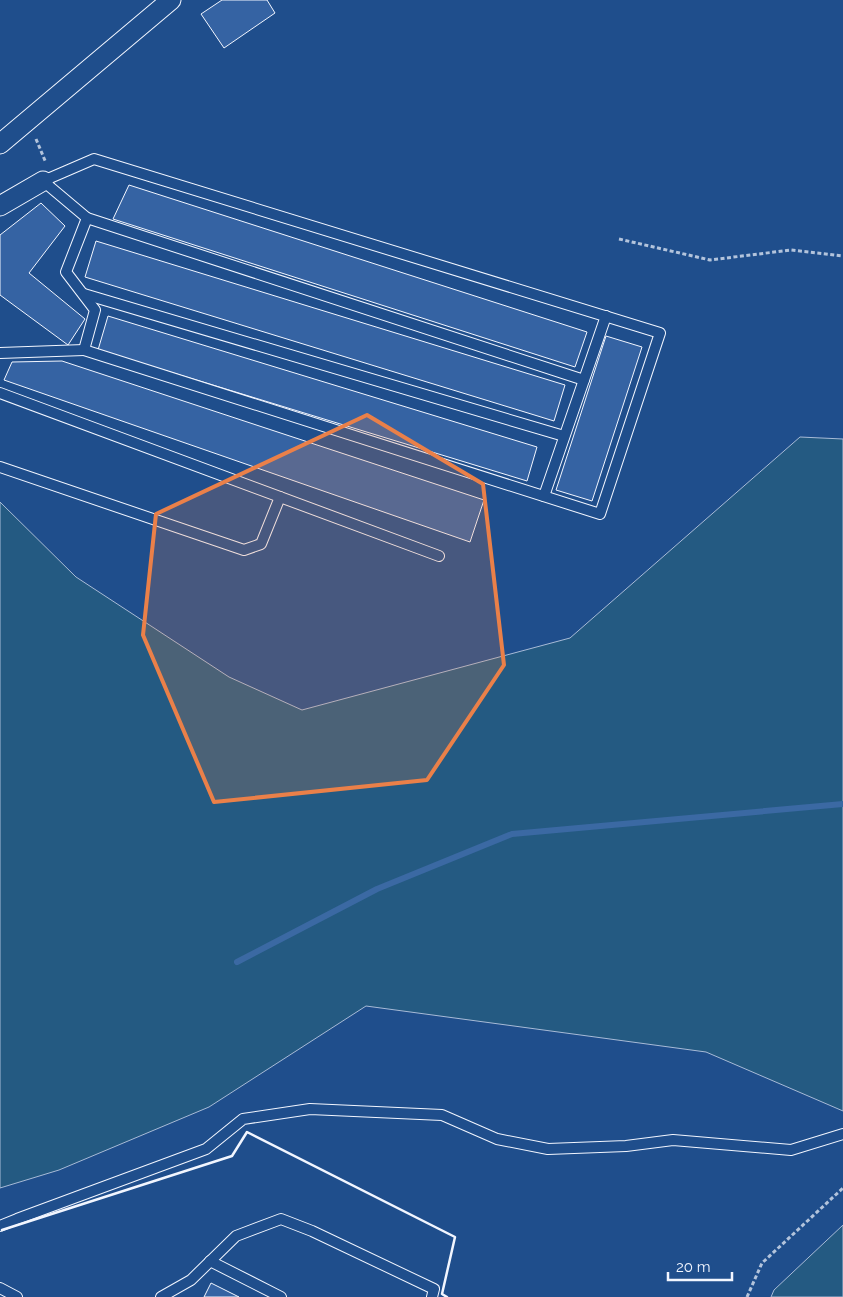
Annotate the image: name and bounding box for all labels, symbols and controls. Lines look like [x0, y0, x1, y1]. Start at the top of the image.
scale bar [668, 1250, 732, 1282]
text: 20 m [676, 1258, 711, 1276]

